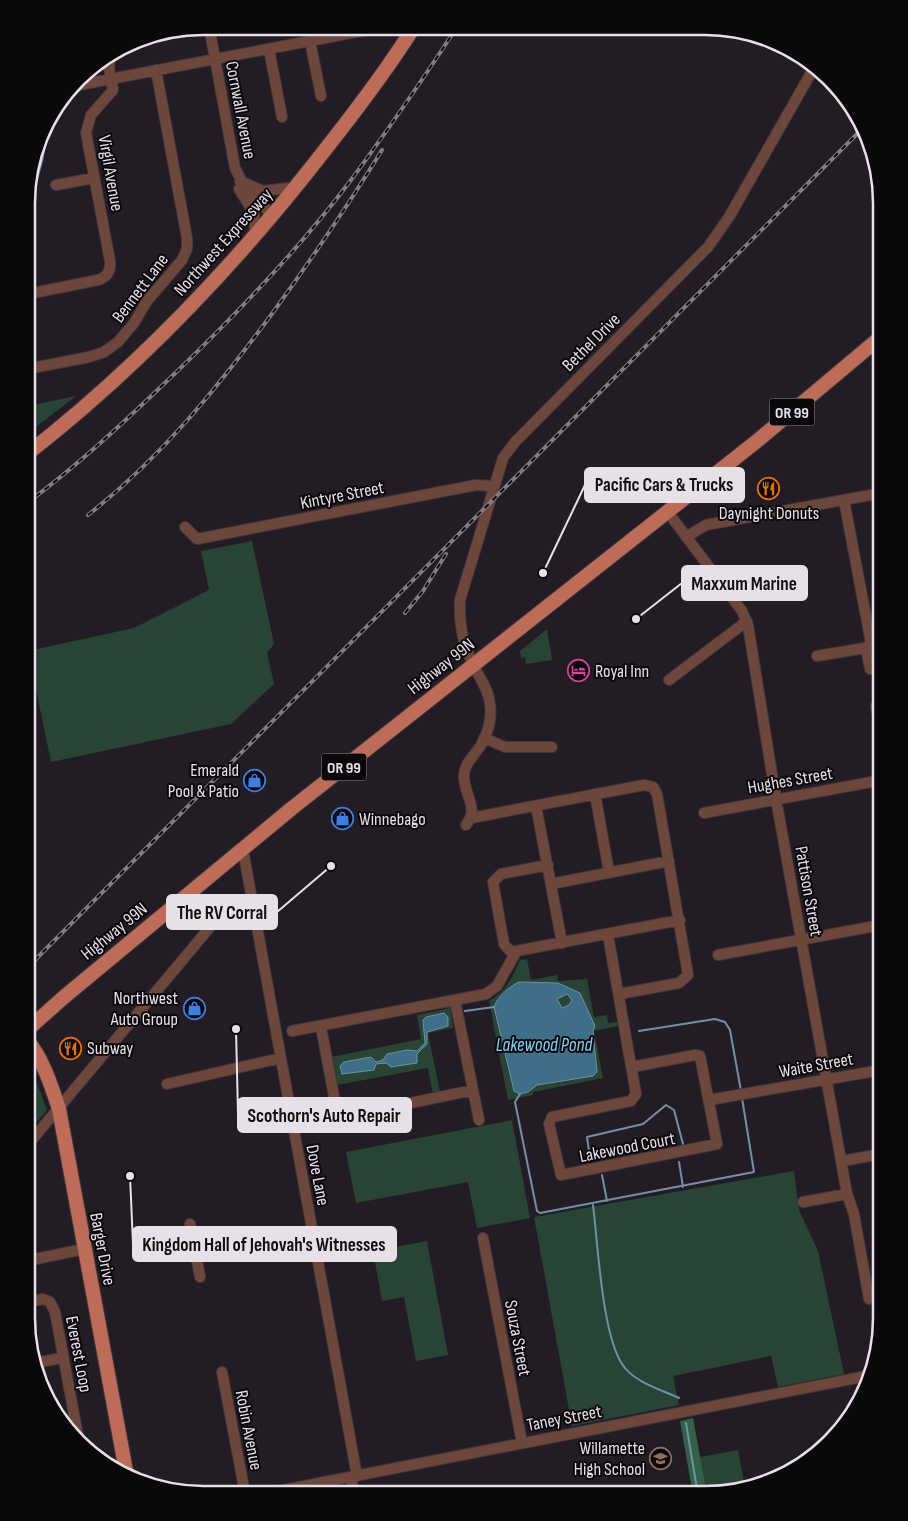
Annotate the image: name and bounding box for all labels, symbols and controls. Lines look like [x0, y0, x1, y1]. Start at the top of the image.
street label: Cornwall Avenue [221, 59, 260, 161]
street label: Virgil Avenue [93, 133, 128, 213]
street label: Northwest Expressway [170, 184, 277, 300]
street label: Bennett Lane [108, 250, 173, 327]
street label: Bethel Drive [558, 309, 625, 376]
road number: OR 99 [770, 398, 814, 426]
callout: Pacific Cars & Trucks [585, 468, 744, 502]
text: Pacific Cars & Trucks [595, 474, 733, 497]
restaurant icon: Daynight Donuts [757, 476, 781, 500]
street label: Kintyre Street [298, 477, 386, 514]
place label: Daynight Donuts [719, 503, 819, 524]
callout: Maxxum Marine [682, 566, 807, 600]
text: Maxxum Marine [691, 573, 797, 596]
street label: Highway 99N [404, 634, 479, 699]
hotel icon: Royal Inn [567, 659, 591, 683]
place label: Royal Inn [595, 661, 649, 682]
road number: OR 99 [322, 754, 366, 780]
place label: Emerald Pool & Patio [168, 760, 239, 802]
street label: Hughes Street [746, 763, 835, 798]
shop icon: Emerald Pool & Patio [243, 768, 267, 792]
shop icon: Winnebago [331, 807, 355, 831]
place label: Winnebago [359, 809, 426, 830]
street label: Pattison Street [790, 844, 827, 938]
callout: The RV Corral [167, 895, 277, 929]
street label: Highway 99N [77, 898, 152, 964]
text: The RV Corral [177, 902, 267, 925]
place label: Northwest Auto Group [110, 988, 178, 1030]
shop icon: Northwest Auto Group [182, 996, 206, 1020]
water label: Lakewood Pond [496, 1034, 593, 1057]
restaurant icon: Subway [59, 1036, 83, 1060]
place label: Subway [87, 1038, 133, 1059]
street label: Waite Street [777, 1049, 855, 1082]
callout: Scothorn's Auto Repair [238, 1098, 411, 1132]
text: Scothorn's Auto Repair [247, 1105, 401, 1128]
street label: Lakewood Court [577, 1128, 677, 1167]
street label: Dove Lane [301, 1143, 334, 1207]
street label: Barger Drive [85, 1211, 120, 1287]
callout: Kingdom Hall of Jehovah's Witnesses [133, 1227, 396, 1261]
text: Kingdom Hall of Jehovah's Witnesses [142, 1234, 386, 1257]
street label: Souza Street [500, 1298, 535, 1378]
street label: Everest Loop [61, 1314, 96, 1394]
street label: Robin Avenue [230, 1388, 267, 1472]
street label: Taney Street [525, 1401, 604, 1436]
place label: Willamette High School [574, 1438, 645, 1480]
school or university icon: Willamette High School [649, 1446, 673, 1470]

